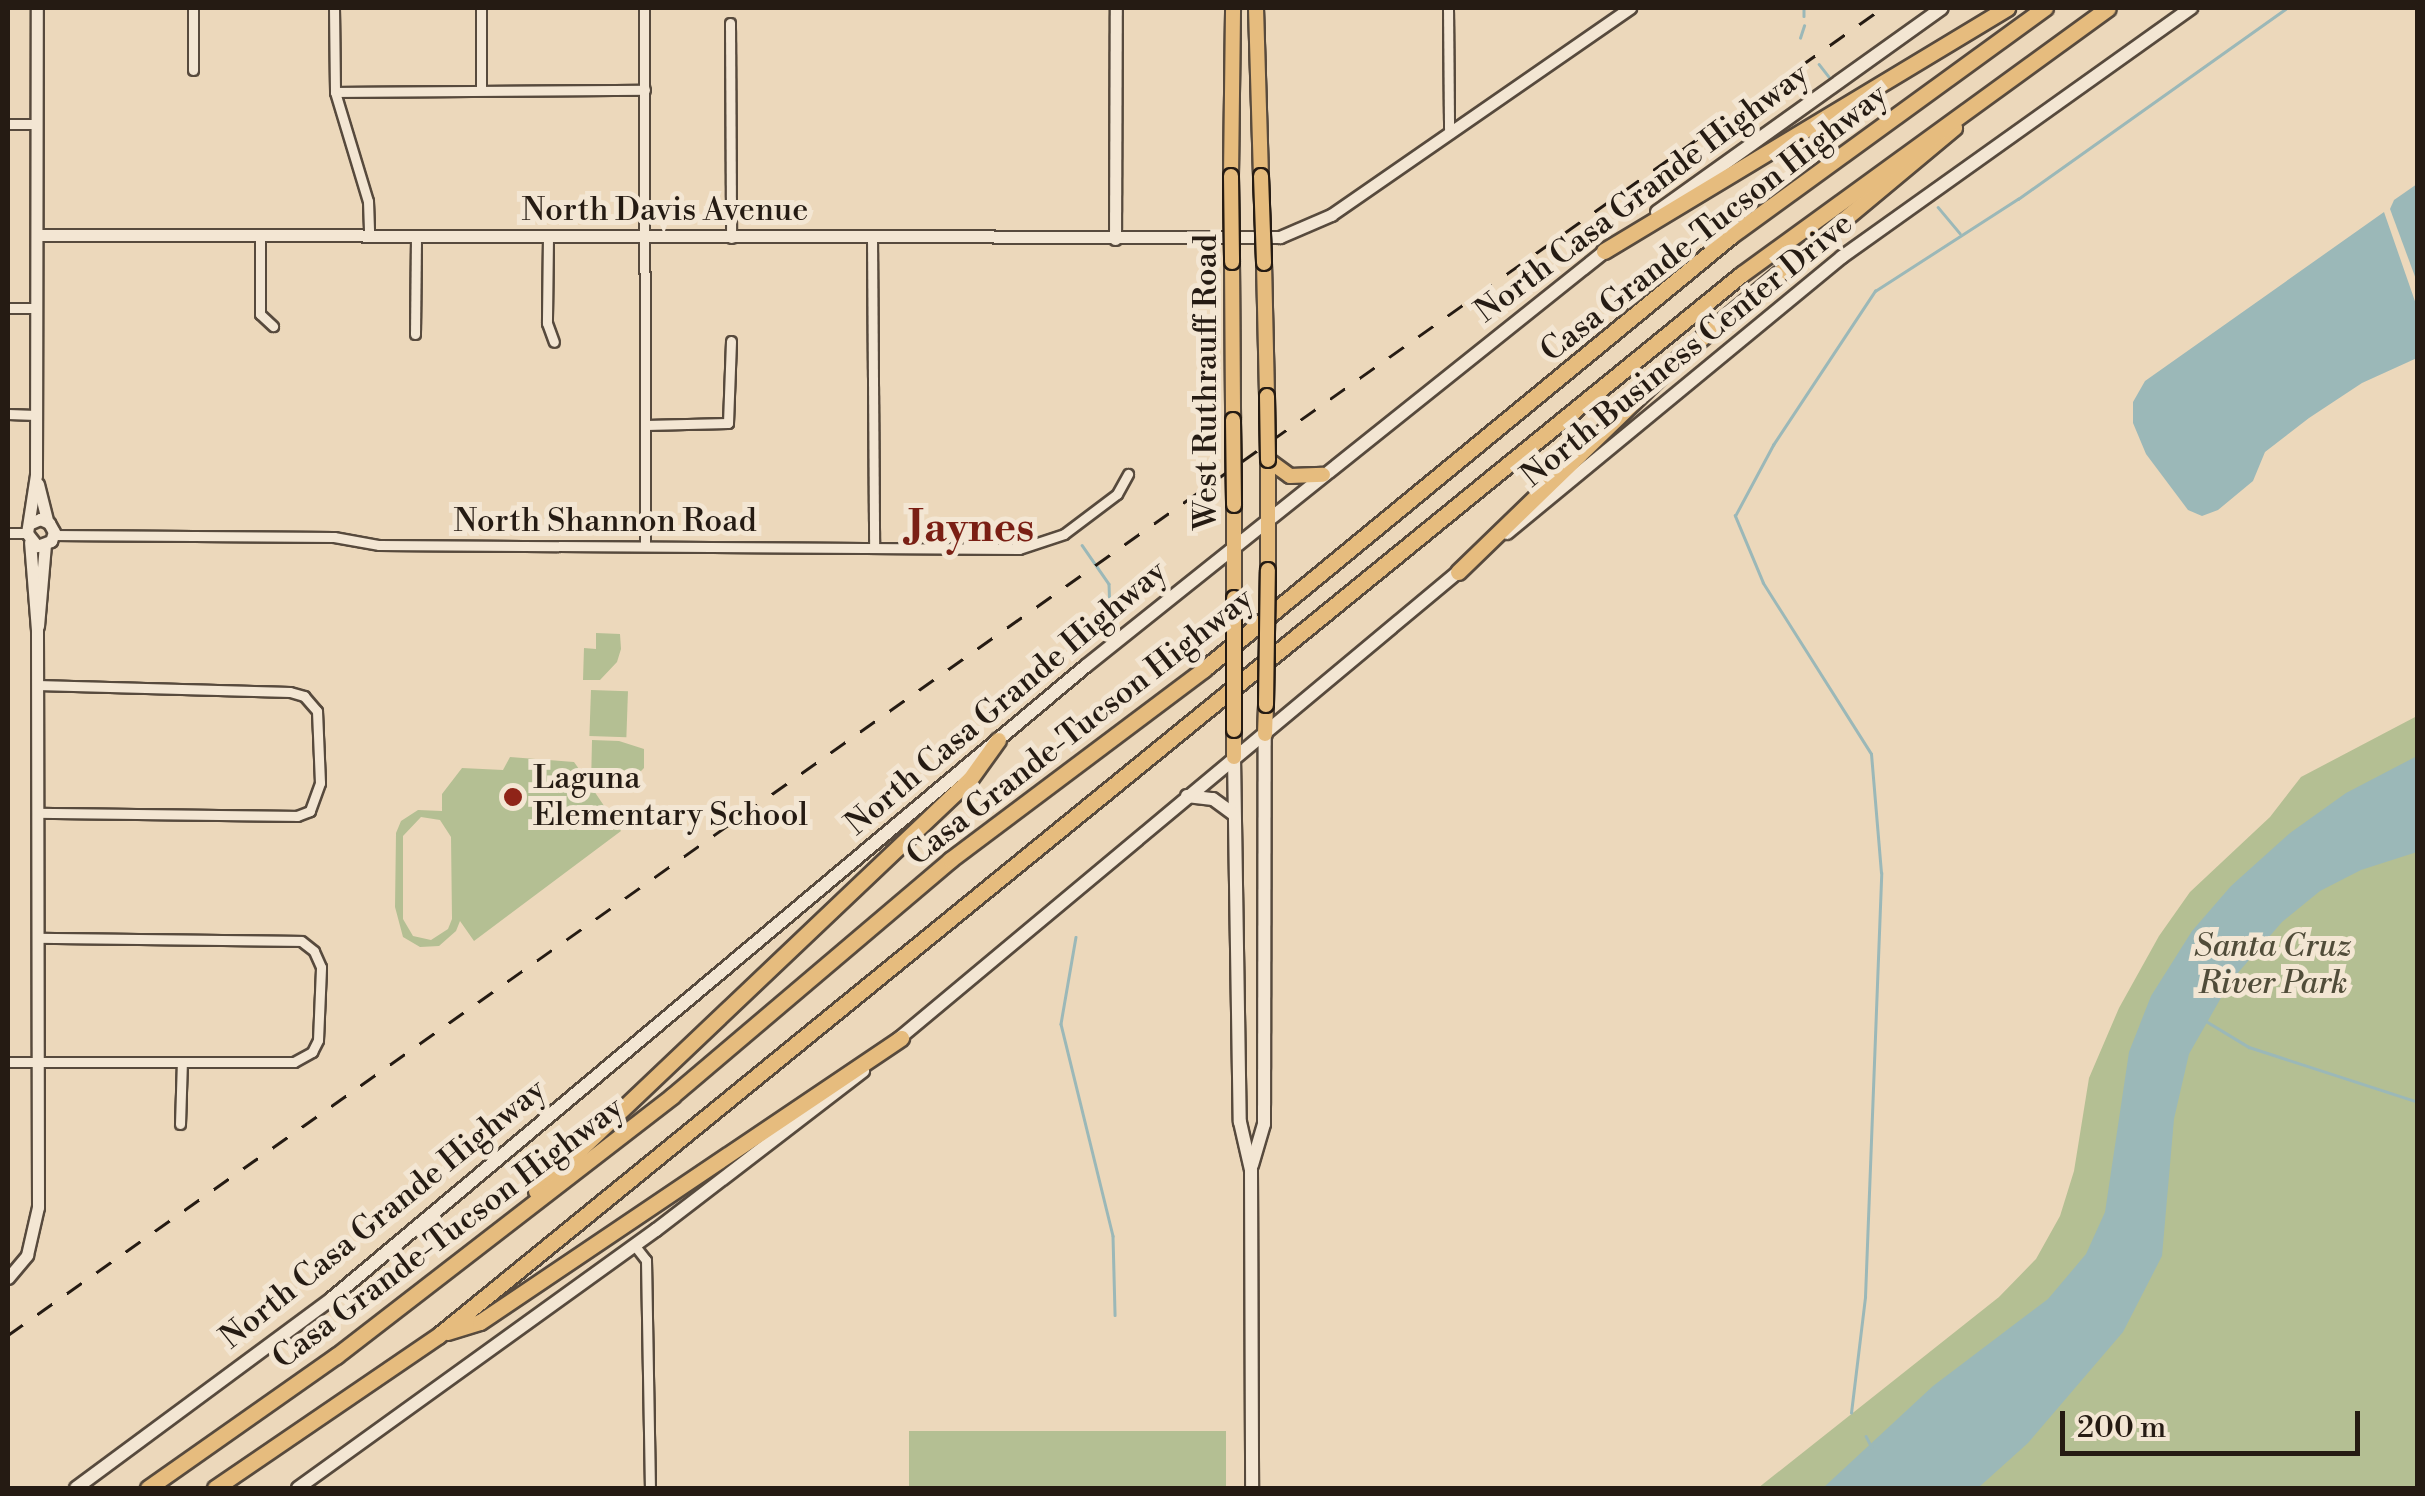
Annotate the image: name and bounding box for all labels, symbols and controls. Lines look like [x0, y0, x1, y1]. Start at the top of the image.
street label: North Casa Grande Highway [1468, 55, 1816, 331]
street label: Casa Grande-Tucson Highway [1533, 76, 1895, 370]
street label: North Davis Avenue [522, 191, 808, 229]
street label: North Business Center Drive [1514, 204, 1860, 496]
street label: West Ruthrauff Road [1187, 234, 1225, 530]
street label: North Shannon Road [453, 502, 757, 540]
district label: Jaynes [908, 504, 1034, 554]
street label: North Casa Grande Highway [838, 552, 1174, 844]
street label: Casa Grande-Tucson Highway [899, 580, 1261, 874]
place label: Laguna Elementary School [533, 760, 808, 835]
marker: Laguna Elementary School [502, 786, 524, 808]
park label: Santa Cruz River Park [2194, 928, 2352, 1003]
street label: North Casa Grande Highway [213, 1071, 553, 1357]
street label: Casa Grande-Tucson Highway [265, 1089, 631, 1377]
scale bar [2065, 1391, 2365, 1453]
text: 200 m [2077, 1409, 2166, 1447]

